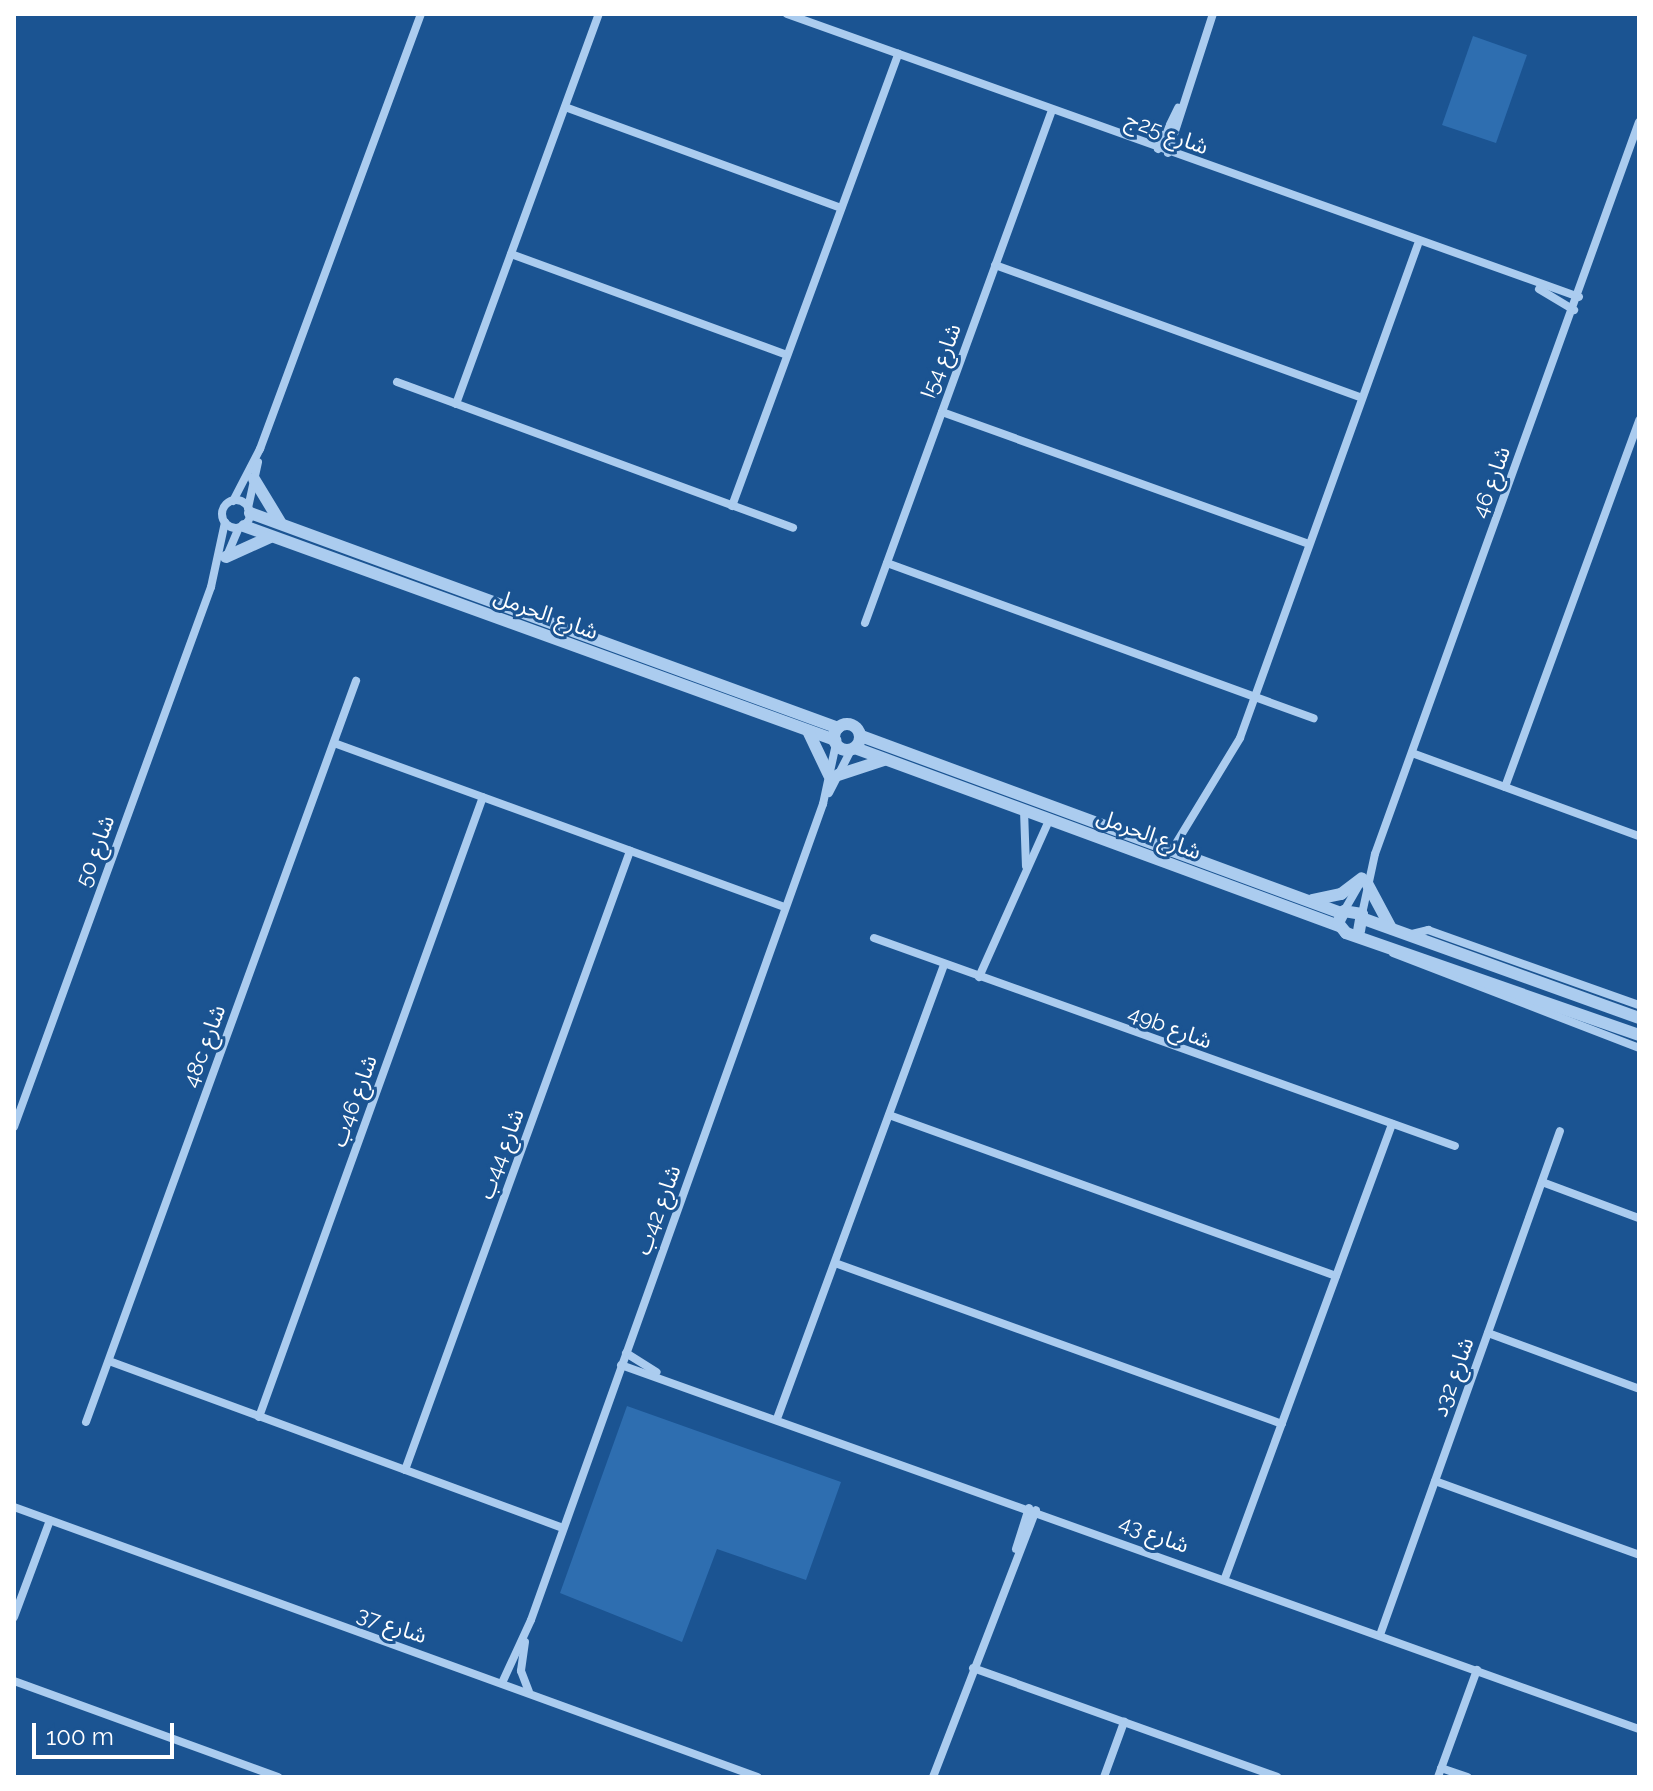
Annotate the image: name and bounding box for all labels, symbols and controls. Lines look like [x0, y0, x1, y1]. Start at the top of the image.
street label: شارع 25ج [1122, 106, 1212, 160]
street label: شارع 54ا [915, 320, 967, 402]
street label: شارع 46 [1466, 443, 1516, 521]
street label: شارع الحرمل [490, 583, 602, 645]
street label: شارع الحرمل [1093, 803, 1205, 865]
street label: شارع 50 [70, 812, 120, 890]
street label: 49b شارع [1125, 1000, 1215, 1054]
street label: 48c شارع [177, 1001, 231, 1091]
street label: شارع 46ب [325, 1052, 383, 1150]
street label: شارع 44ب [472, 1105, 530, 1203]
street label: شارع 42ب [630, 1161, 686, 1259]
street label: شارع 32د [1427, 1334, 1479, 1420]
street label: شارع 43 [1116, 1509, 1192, 1559]
street label: شارع 37 [354, 1601, 430, 1649]
scale bar [36, 1707, 178, 1757]
text: 100 m [46, 1722, 114, 1751]

